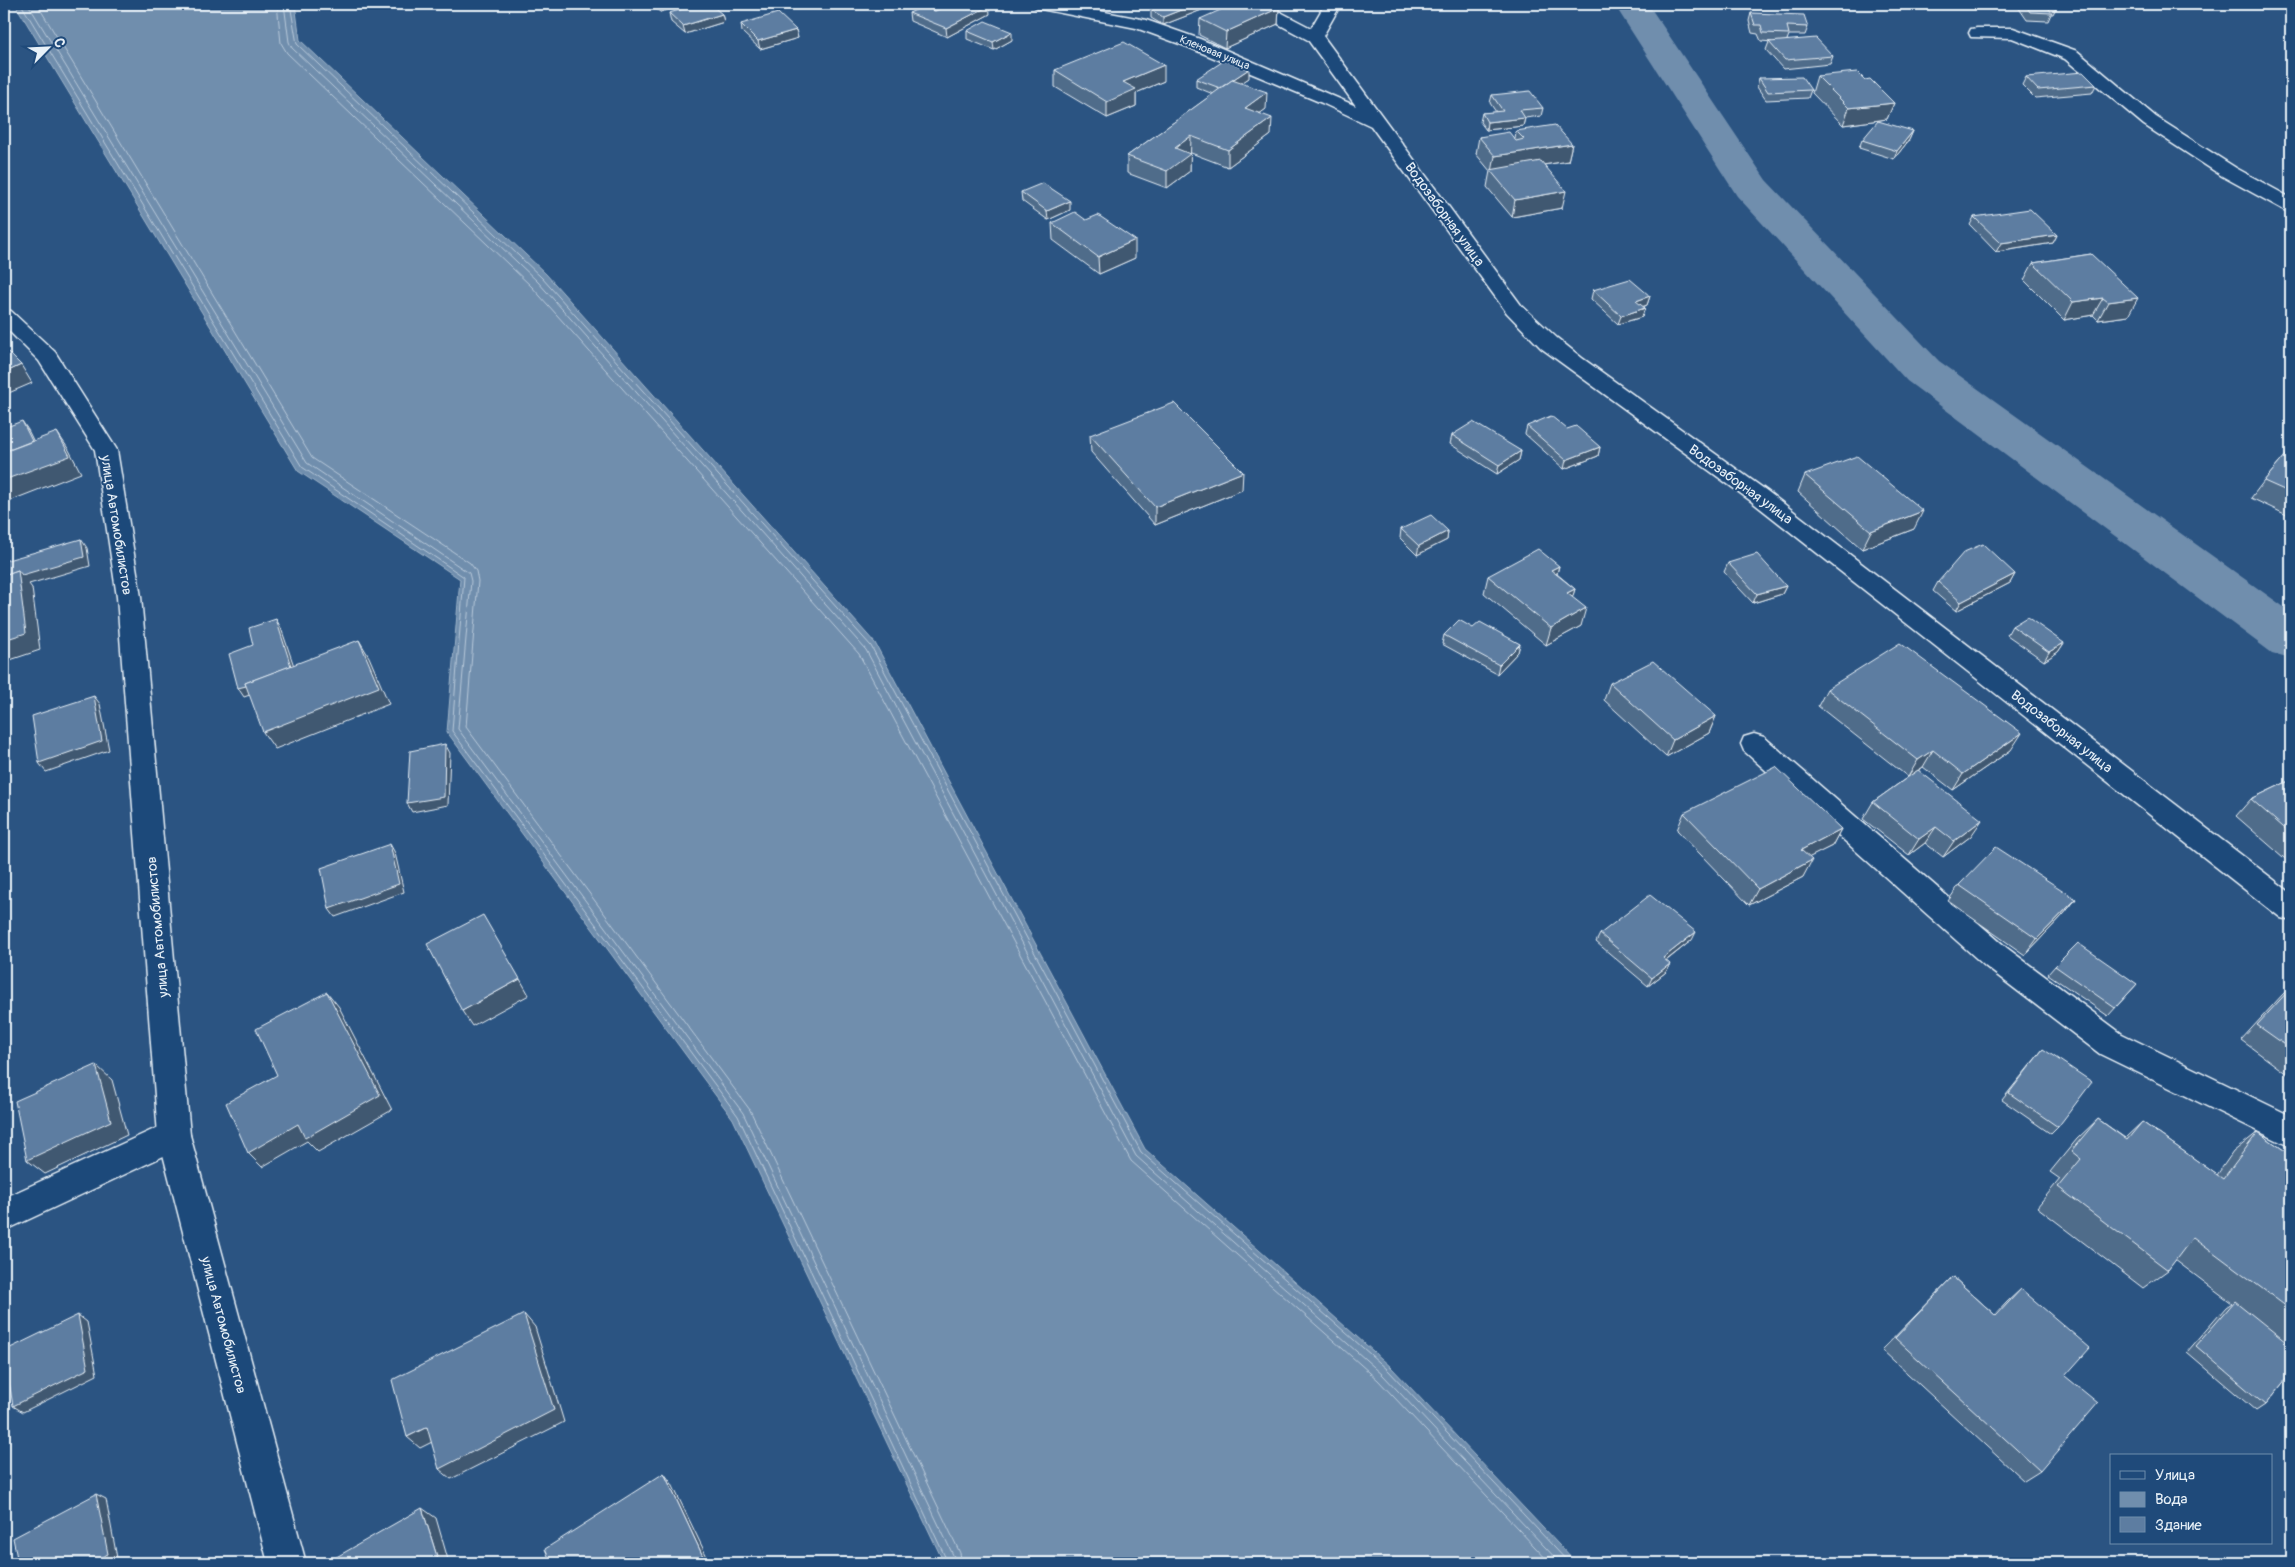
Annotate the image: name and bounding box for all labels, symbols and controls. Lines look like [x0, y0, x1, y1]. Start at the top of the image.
north arrow [22, 22, 72, 72]
street label: Кленовая улица [1178, 33, 1252, 72]
text: С [50, 36, 69, 51]
street label: Водозаборная улица [1401, 159, 1488, 270]
street label: Водозаборная улица [1685, 441, 1796, 528]
street label: улица Автомобилистов [97, 453, 136, 596]
street label: Водозаборная улица [2007, 686, 2116, 776]
street label: улица Автомобилистов [143, 856, 172, 999]
street label: улица Автомобилистов [197, 1254, 250, 1396]
legend [2110, 1454, 2272, 1544]
text: Улица [2155, 1466, 2195, 1485]
text: Вода [2155, 1490, 2188, 1509]
text: Здание [2155, 1516, 2202, 1535]

